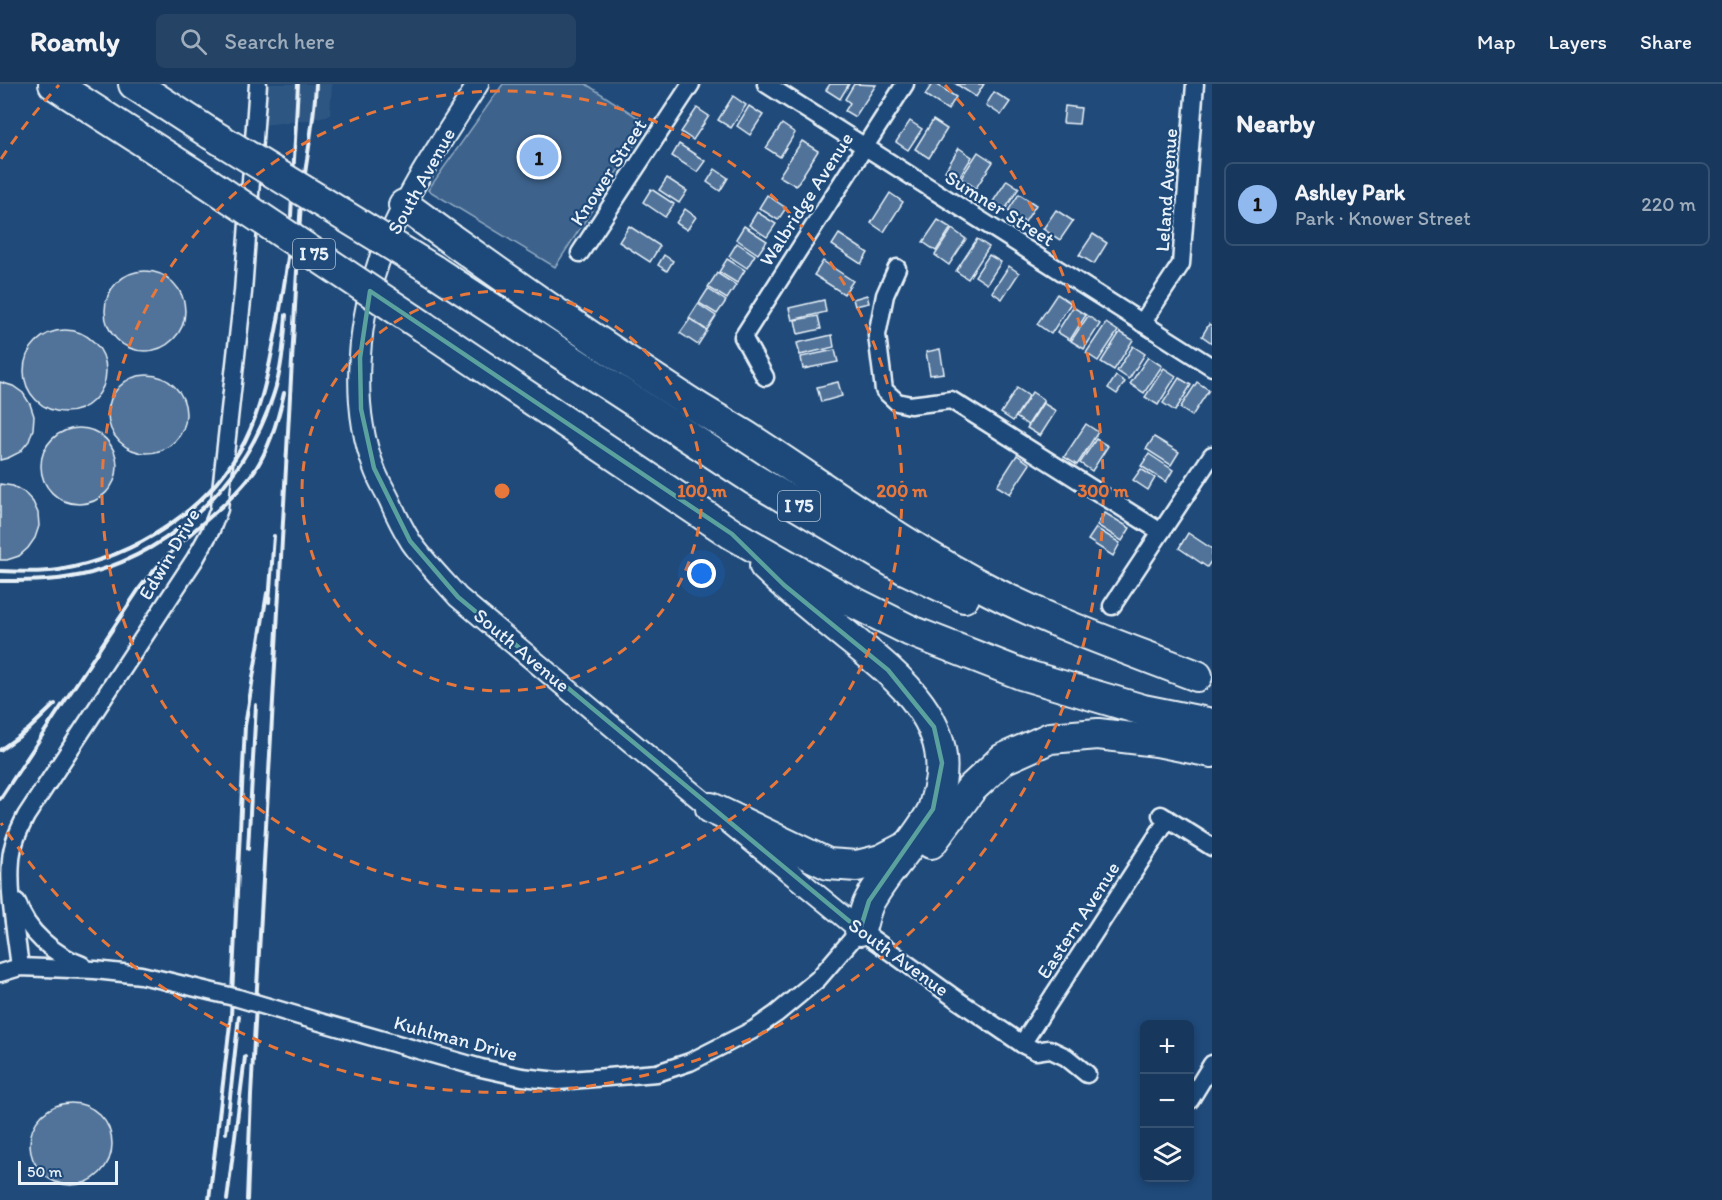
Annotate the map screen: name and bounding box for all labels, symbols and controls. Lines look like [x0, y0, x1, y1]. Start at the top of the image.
search box [156, 14, 576, 68]
text: Roamly [30, 24, 120, 58]
icon: search [177, 25, 210, 58]
text: Search here [225, 28, 335, 55]
text: Map [1477, 29, 1516, 54]
text: Layers [1549, 29, 1607, 54]
text: Share [1640, 29, 1692, 54]
text: Nearby [1236, 107, 1315, 139]
street label: Knower Street [565, 114, 651, 230]
street label: South Avenue [382, 123, 460, 239]
street label: Leland Avenue [1150, 127, 1182, 253]
street label: Walbridge Avenue [754, 128, 858, 270]
pin: 1 [520, 134, 558, 180]
street label: Sumner Street [941, 165, 1059, 251]
text: Ashley Park [1295, 179, 1405, 206]
text: 1 [1253, 192, 1262, 216]
text: 220 m [1641, 192, 1696, 216]
text: Park · Knower Street [1295, 206, 1471, 230]
road number: I 75 [293, 239, 335, 269]
text: 100 m [677, 480, 728, 502]
text: 200 m [877, 480, 928, 502]
text: 300 m [1077, 480, 1129, 502]
centre of rings [492, 481, 512, 501]
road number: I 75 [778, 491, 820, 521]
street label: Edwin Drive [133, 504, 205, 604]
your location [687, 559, 716, 588]
street label: South Avenue [469, 603, 575, 697]
street label: Eastern Avenue [1031, 857, 1125, 983]
street label: South Avenue [844, 913, 954, 1001]
street label: Kuhlman Drive [391, 1010, 521, 1066]
map controls [1140, 1020, 1194, 1182]
button: + [1140, 1020, 1194, 1074]
button: − [1140, 1074, 1194, 1128]
button: layers [1140, 1128, 1194, 1182]
scale bar [18, 1158, 118, 1186]
text: 50 m [27, 1162, 62, 1181]

